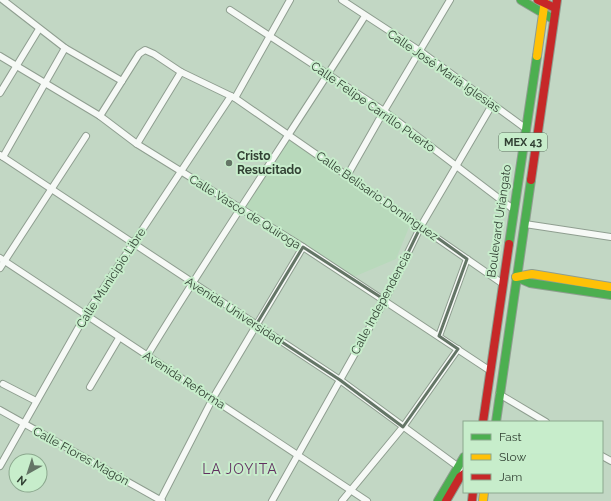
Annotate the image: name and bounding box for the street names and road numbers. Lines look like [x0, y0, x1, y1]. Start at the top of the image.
street label: Calle José María Iglesias [385, 27, 503, 115]
street label: Calle Felipe Carrillo Puerto [308, 59, 438, 155]
road number: MEX 43 [499, 133, 547, 151]
street label: Calle Belisario Domínguez [313, 149, 441, 243]
street label: Boulevard Uriangato [484, 164, 514, 278]
street label: Calle Vasco de Quiroga [187, 172, 303, 252]
street label: Calle Municipio Libre [73, 225, 149, 331]
street label: Calle Independencia [348, 249, 414, 357]
street label: Avenida Universidad [183, 274, 285, 348]
street label: Avenida Reforma [140, 348, 228, 412]
street label: Calle Flores Magón [31, 424, 131, 488]

